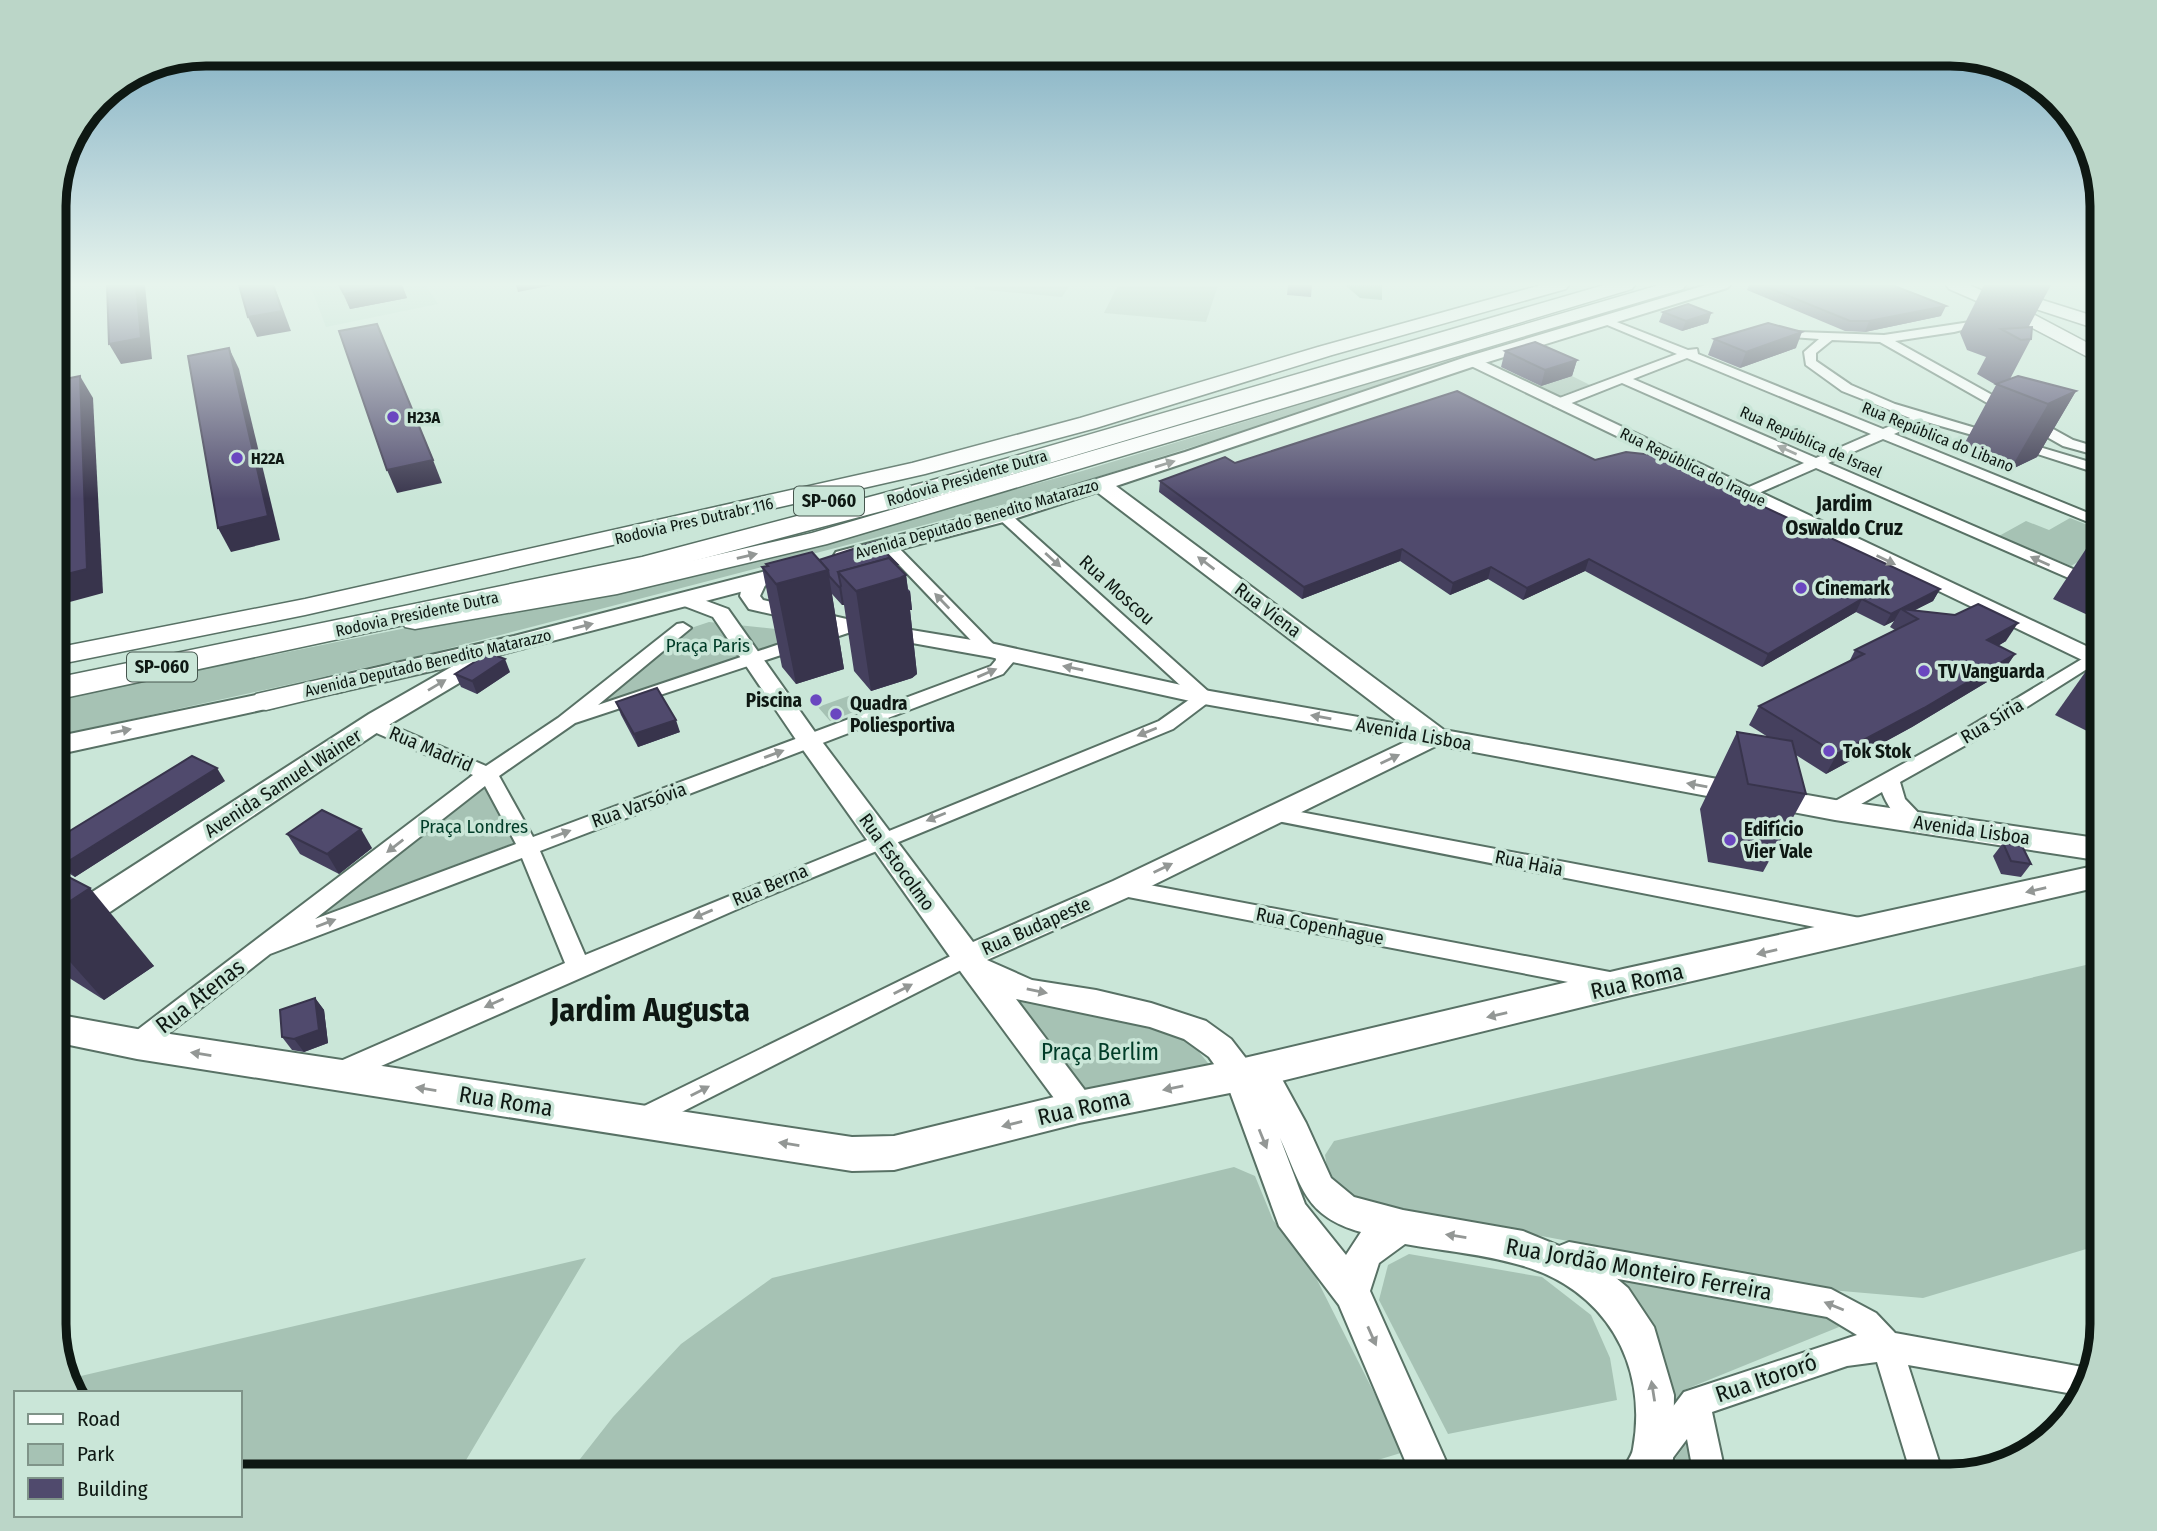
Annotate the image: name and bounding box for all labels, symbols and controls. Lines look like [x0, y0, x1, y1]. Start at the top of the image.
street label: Rua República do Libano [1859, 398, 2017, 476]
street label: Rua República de Israel [1737, 402, 1885, 482]
place label: H23A [407, 408, 441, 427]
marker: H23A [385, 409, 401, 425]
street label: Rua República do Iraque [1617, 423, 1769, 511]
one-way arrow [1777, 444, 1797, 456]
street label: Rodovia Presidente Dutra [885, 446, 1050, 510]
place label: H22A [251, 449, 284, 468]
marker: H22A [229, 450, 245, 466]
one-way arrow [1154, 458, 1175, 469]
street label: Avenida Deputado Benedito Matarazzo [853, 475, 1101, 563]
road number: SP-060 [794, 486, 864, 516]
district label: Jardim Oswaldo Cruz [1785, 491, 1903, 541]
street label: Rodovia Pres Dutrabr 116 [613, 493, 775, 548]
one-way arrow [736, 550, 758, 561]
street label: Rua Moscou [1075, 550, 1159, 630]
one-way arrow [1044, 552, 1061, 568]
one-way arrow [1876, 554, 1896, 565]
one-way arrow [2030, 555, 2050, 567]
one-way arrow [1197, 557, 1215, 571]
place label: Cinemark [1815, 577, 1890, 600]
street label: Rua Viena [1230, 578, 1306, 642]
marker: Cinemark [1793, 580, 1809, 596]
street label: Rodovia Presidente Dutra [334, 587, 500, 641]
one-way arrow [934, 593, 951, 610]
one-way arrow [573, 620, 595, 631]
street label: Avenida Deputado Benedito Matarazzo [303, 625, 553, 701]
park label: Praça Paris [666, 634, 750, 657]
road number: SP-060 [127, 652, 197, 682]
place label: TV Vanguarda [1938, 660, 2045, 683]
one-way arrow [1062, 663, 1084, 674]
marker: TV Vanguarda [1916, 663, 1932, 679]
one-way arrow [977, 667, 997, 679]
one-way arrow [427, 678, 446, 691]
place label: Piscina [746, 689, 802, 712]
marker: Piscina [808, 692, 824, 708]
place label: Quadra Poliesportiva [850, 692, 955, 737]
street label: Rua Síria [1956, 693, 2028, 749]
marker: Quadra Poliesportiva [828, 706, 844, 722]
one-way arrow [1310, 711, 1332, 722]
street label: Avenida Lisboa [1354, 713, 1474, 755]
street label: Rua Madrid [386, 721, 476, 777]
street label: Avenida Samuel Wainer [200, 723, 366, 842]
one-way arrow [110, 726, 132, 737]
one-way arrow [1136, 727, 1157, 738]
place label: Tok Stok [1843, 740, 1911, 763]
marker: Tok Stok [1821, 743, 1837, 759]
one-way arrow [764, 748, 785, 759]
one-way arrow [1380, 753, 1400, 765]
street label: Rua Varsóvia [588, 777, 690, 833]
one-way arrow [1686, 779, 1708, 790]
street label: Rua Estocolmo [854, 809, 940, 915]
street label: Avenida Lisboa [1912, 810, 2032, 850]
one-way arrow [925, 812, 946, 823]
park label: Praça Londres [420, 815, 528, 838]
place label: Edifício Vier Vale [1743, 818, 1813, 863]
one-way arrow [551, 828, 572, 839]
marker: Edifício Vier Vale [1722, 832, 1738, 848]
one-way arrow [386, 838, 404, 853]
street label: Rua Haia [1493, 845, 1565, 881]
street label: Rua Berna [729, 859, 811, 911]
one-way arrow [1153, 863, 1173, 874]
one-way arrow [2025, 885, 2047, 896]
street label: Rua Budapeste [978, 892, 1094, 960]
street label: Rua Copenhague [1254, 902, 1386, 950]
one-way arrow [692, 908, 713, 919]
one-way arrow [315, 918, 336, 929]
one-way arrow [1756, 947, 1778, 958]
street label: Rua Atenas [150, 953, 250, 1039]
street label: Rua Roma [1588, 957, 1686, 1005]
one-way arrow [893, 984, 913, 995]
one-way arrow [1026, 986, 1048, 997]
district label: Jardim Augusta [549, 991, 750, 1029]
one-way arrow [483, 998, 504, 1009]
one-way arrow [1486, 1009, 1508, 1020]
park label: Praça Berlim [1041, 1038, 1159, 1066]
one-way arrow [190, 1048, 212, 1059]
street label: Rua Roma [457, 1080, 555, 1122]
one-way arrow [415, 1083, 437, 1094]
street label: Rua Roma [1035, 1083, 1133, 1131]
one-way arrow [1162, 1083, 1184, 1094]
one-way arrow [690, 1085, 710, 1096]
one-way arrow [1001, 1119, 1023, 1130]
one-way arrow [1257, 1128, 1268, 1149]
one-way arrow [778, 1138, 800, 1149]
one-way arrow [1445, 1230, 1467, 1241]
street label: Rua Jordão Monteiro Ferreira [1504, 1232, 1774, 1306]
one-way arrow [1824, 1300, 1844, 1312]
one-way arrow [1366, 1326, 1378, 1346]
street label: Rua Itororó [1712, 1348, 1820, 1408]
one-way arrow [1647, 1380, 1658, 1402]
legend [14, 1391, 242, 1517]
text: Road [77, 1406, 121, 1432]
text: Park [77, 1441, 115, 1467]
text: Building [77, 1476, 148, 1502]

